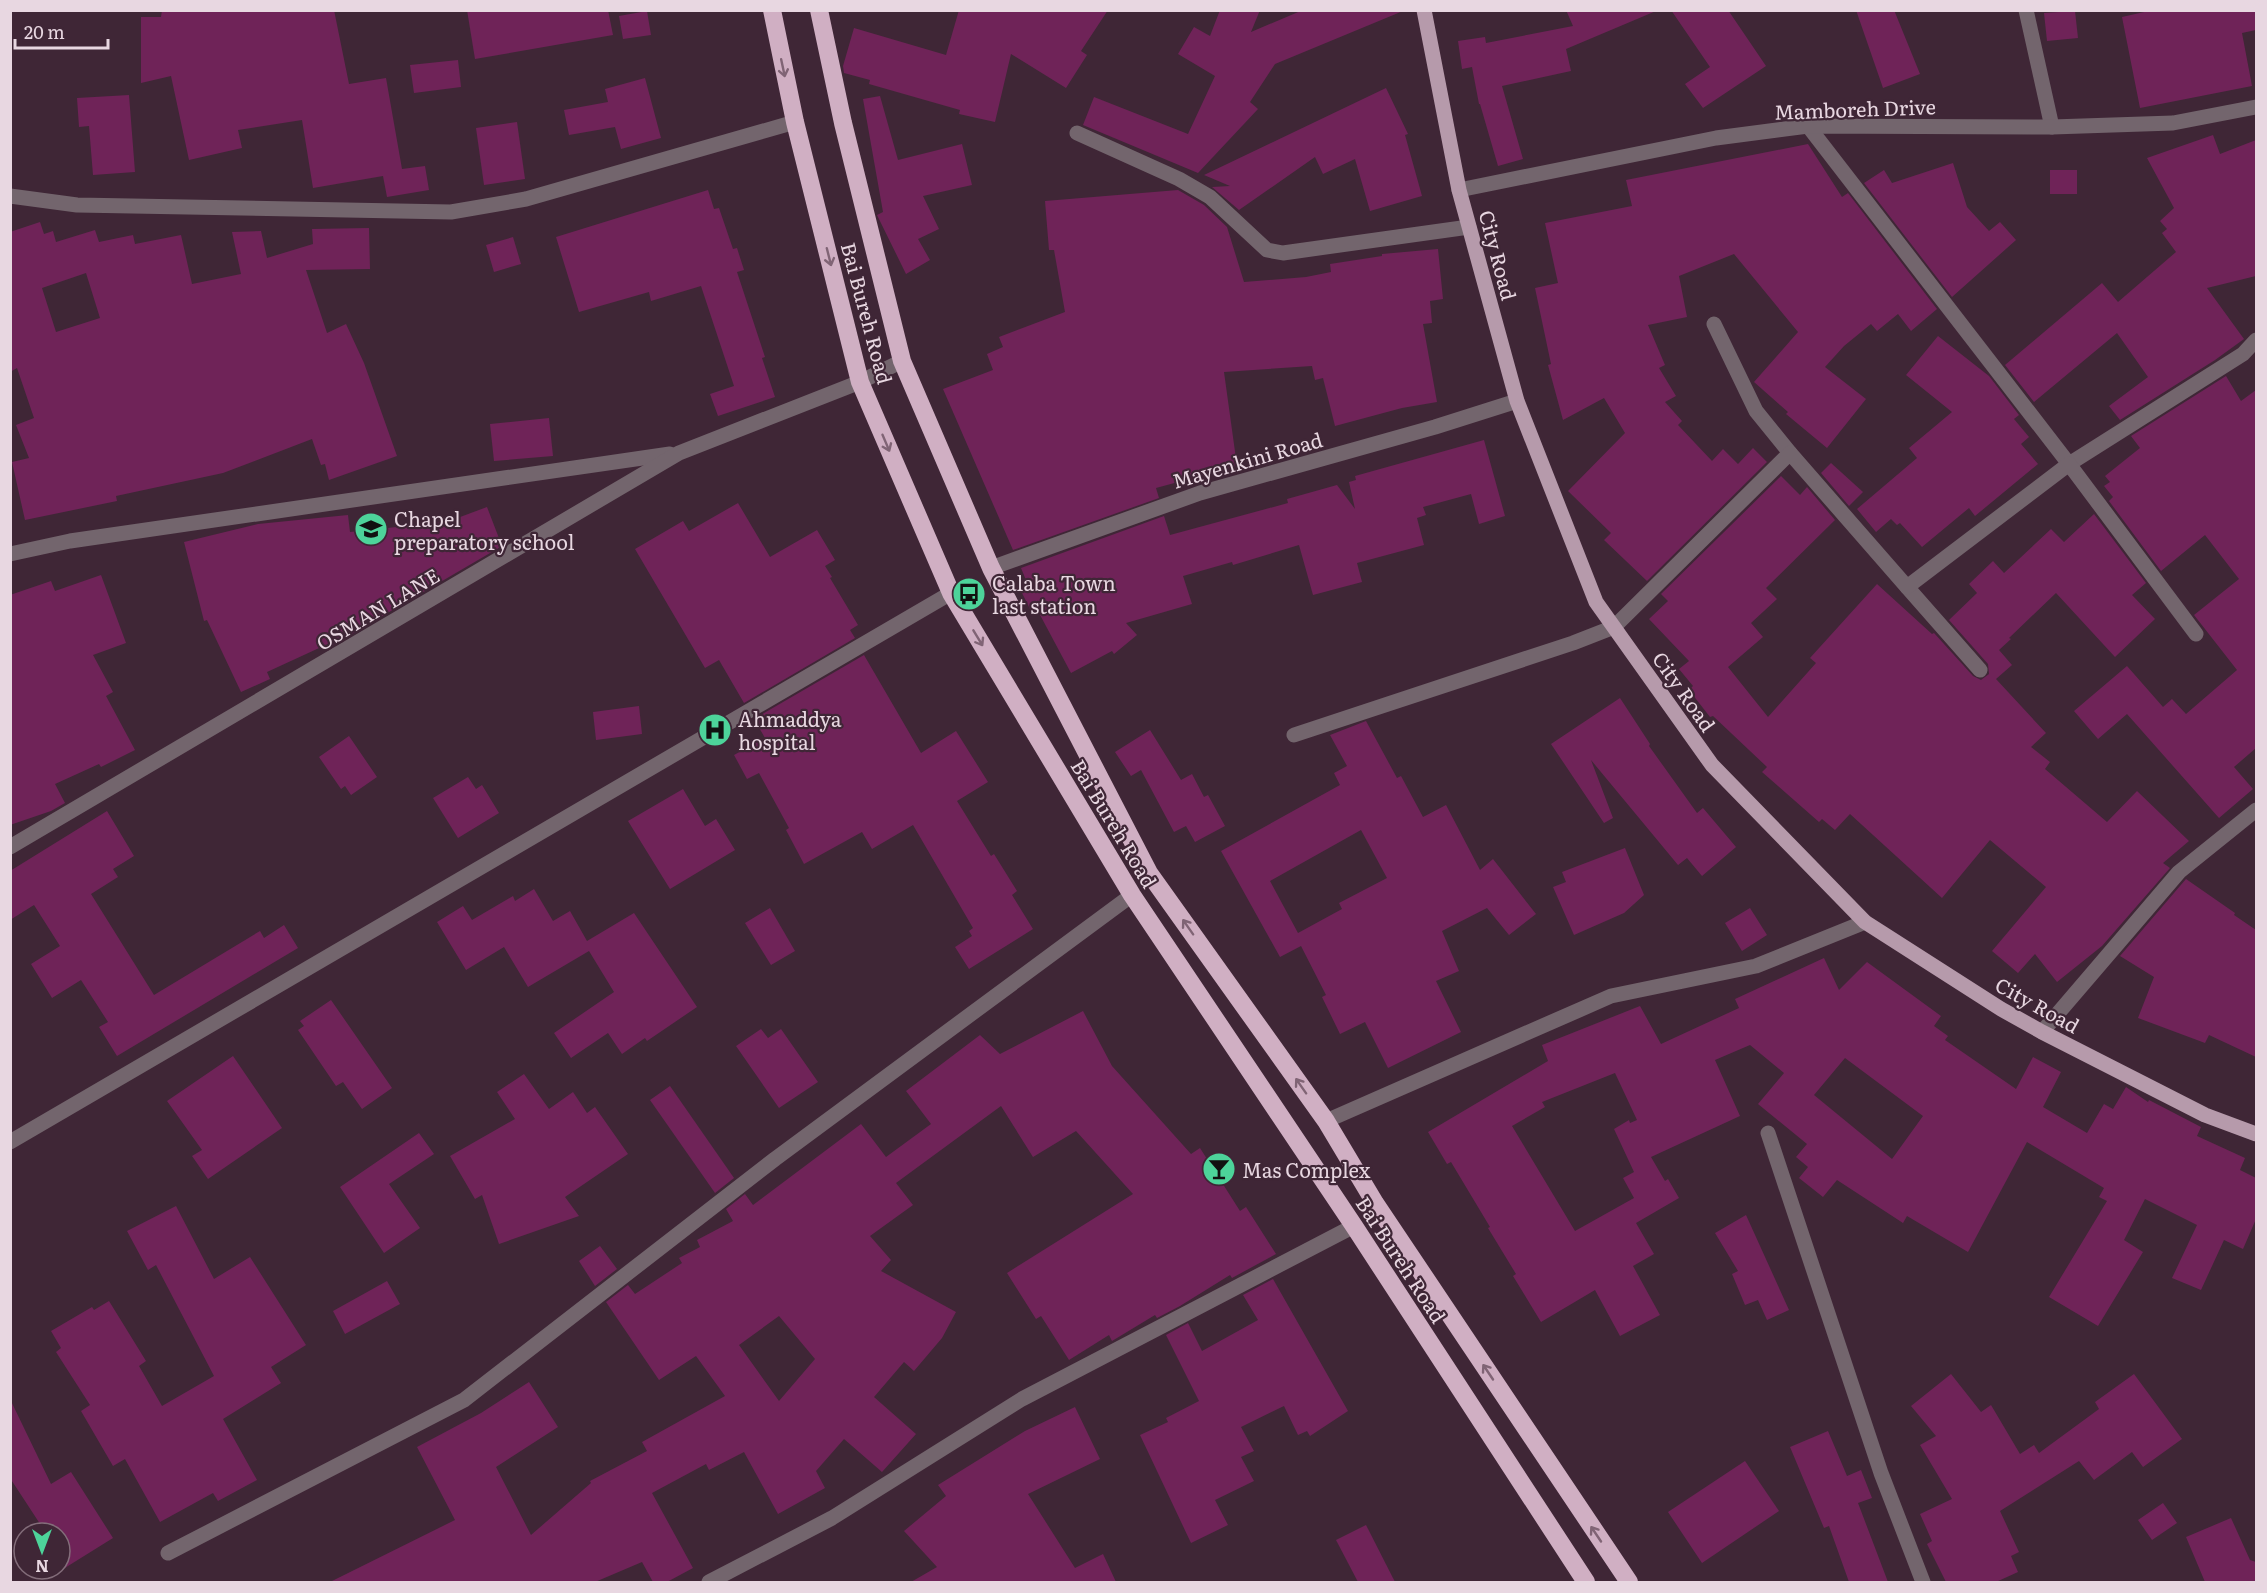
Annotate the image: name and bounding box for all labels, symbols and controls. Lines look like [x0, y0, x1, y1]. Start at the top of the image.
scale bar [15, 12, 108, 50]
text: 20 m [24, 18, 65, 45]
one-way arrow [778, 58, 790, 77]
street label: Mamboreh Drive [1774, 90, 1936, 126]
street label: City Road [1473, 207, 1525, 303]
street label: Bai Bureh Road [835, 239, 901, 387]
one-way arrow [823, 248, 835, 267]
street label: Mayenkini Road [1168, 423, 1326, 495]
one-way arrow [882, 434, 893, 452]
place label: Chapel preparatory school [394, 503, 575, 556]
school or university icon: Chapel preparatory school [353, 511, 389, 547]
street label: OSMAN LANE [310, 559, 444, 657]
place label: Calaba Town last station [992, 567, 1116, 620]
bus stop icon: Calaba Town last station [951, 576, 987, 612]
one-way arrow [972, 629, 984, 646]
street label: City Road [1646, 645, 1724, 737]
place label: Ahmaddya hospital [738, 703, 842, 756]
hospital icon: Ahmaddya hospital [697, 712, 733, 748]
street label: Bai Bureh Road [1065, 753, 1165, 893]
one-way arrow [1182, 919, 1194, 935]
street label: City Road [1990, 969, 2086, 1039]
one-way arrow [1295, 1078, 1307, 1094]
bar icon: Mas Complex [1201, 1151, 1237, 1187]
place label: Mas Complex [1242, 1154, 1371, 1184]
street label: Bai Bureh Road [1350, 1190, 1454, 1328]
one-way arrow [1482, 1364, 1494, 1381]
north arrow [12, 1521, 72, 1581]
one-way arrow [1590, 1526, 1602, 1543]
text: N [35, 1555, 49, 1579]

